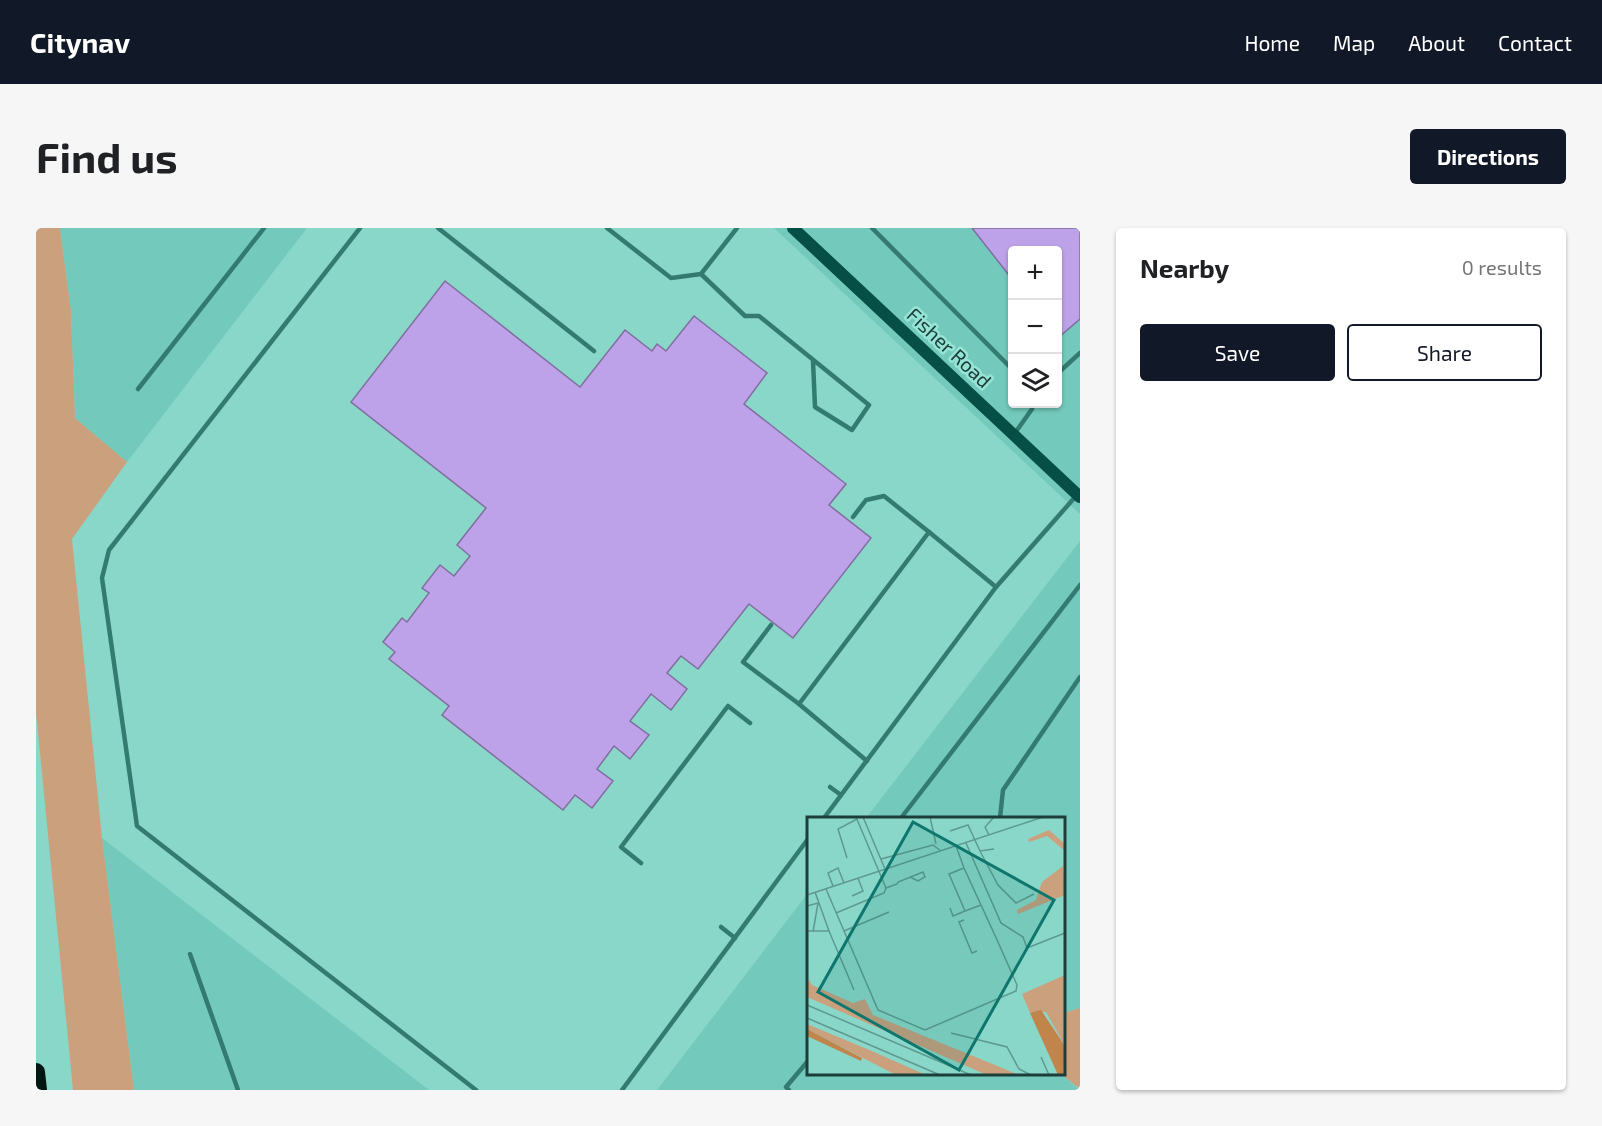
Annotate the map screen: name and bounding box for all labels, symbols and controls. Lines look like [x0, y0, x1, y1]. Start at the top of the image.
text: Citynav [30, 25, 130, 59]
text: Home [1244, 30, 1300, 55]
text: Map [1333, 30, 1375, 55]
text: About [1408, 30, 1465, 55]
text: Contact [1498, 30, 1572, 55]
button: Directions [1410, 129, 1566, 184]
text: Find us [36, 131, 178, 181]
map controls [1008, 246, 1062, 408]
button: + [1008, 246, 1062, 300]
text: Nearby [1140, 252, 1229, 283]
text: 0 results [1462, 255, 1542, 279]
button: − [1008, 300, 1062, 354]
street label: Fisher Road [903, 302, 997, 392]
button: Save [1140, 324, 1335, 381]
button: Share [1347, 324, 1542, 381]
button: layers [1008, 354, 1062, 408]
inset map [807, 817, 1065, 1075]

